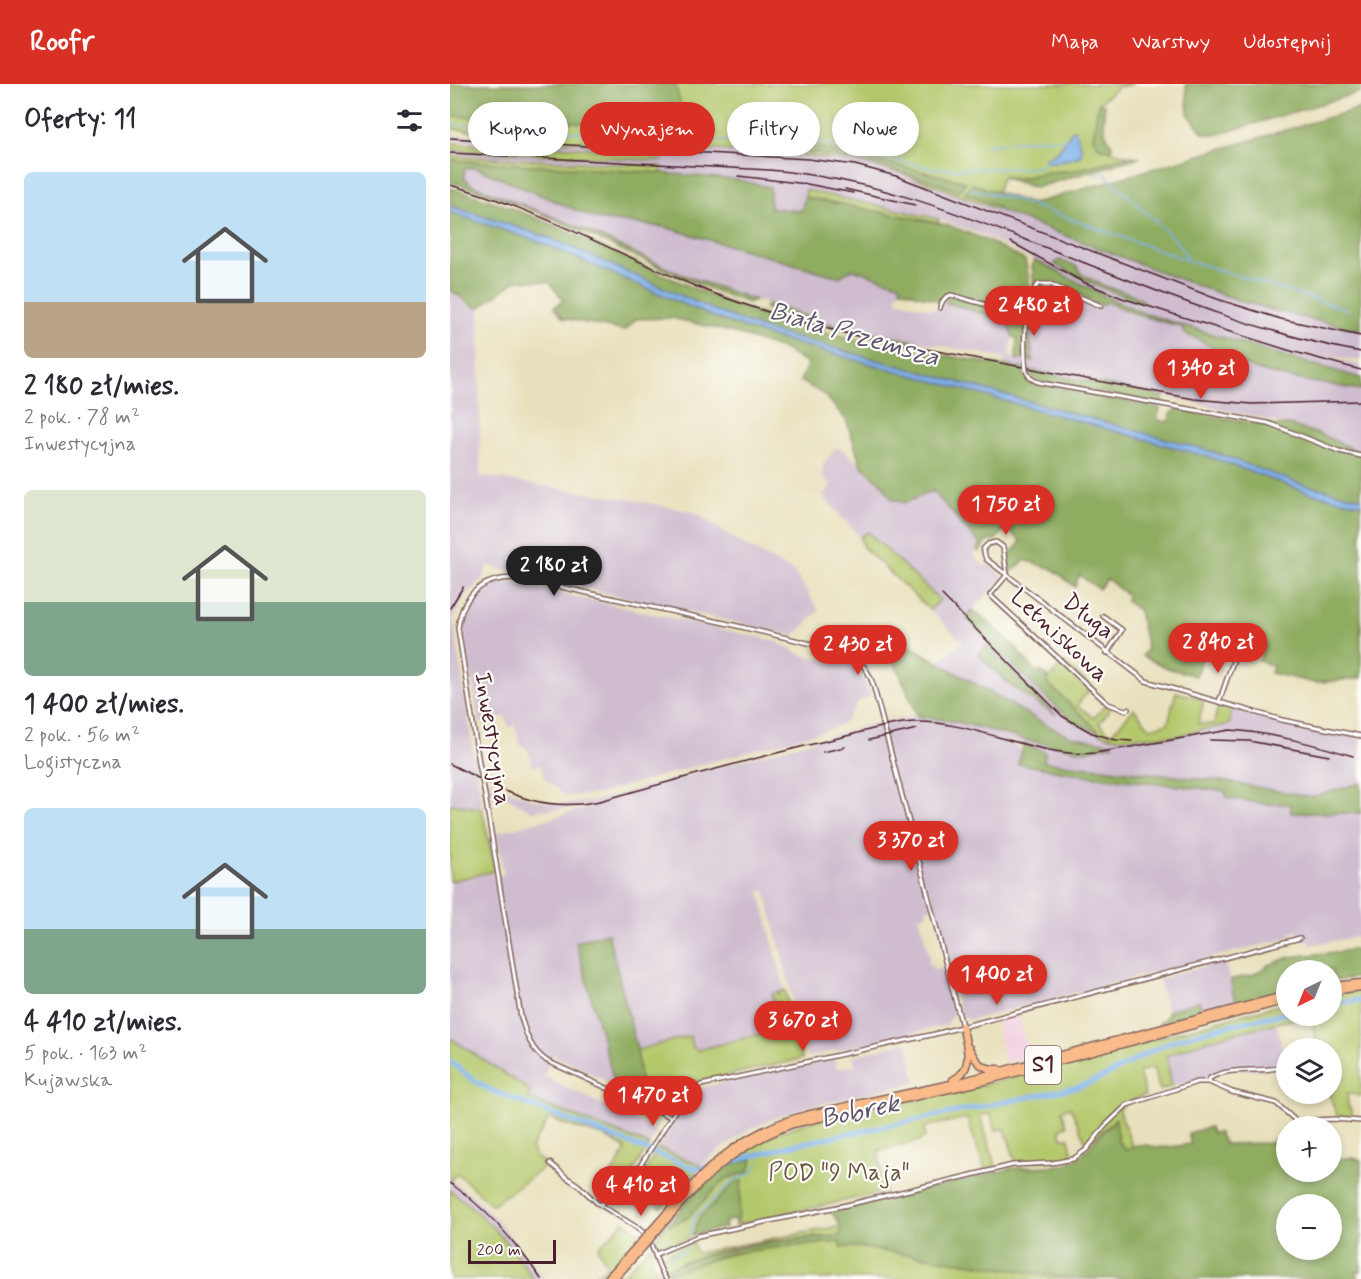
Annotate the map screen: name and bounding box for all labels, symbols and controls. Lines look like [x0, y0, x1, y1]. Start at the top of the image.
text: Roofr [30, 24, 94, 61]
text: Mapa [1051, 28, 1099, 56]
text: Warstwy [1132, 28, 1210, 56]
text: Udostępnij [1243, 28, 1331, 56]
chip: Kupno [468, 102, 568, 156]
chip: Wynajem [580, 102, 715, 156]
chip: Filtry [727, 102, 820, 156]
chip: Nowe [832, 102, 919, 156]
text: Oferty: 11 [24, 103, 137, 137]
icon: filters [393, 104, 426, 137]
icon: home [171, 211, 279, 319]
pin: 2 480 zł [972, 286, 1096, 337]
text: 2 480 zł [998, 292, 1070, 319]
water label: Biała Przemsza [765, 295, 943, 376]
pin: 1 340 zł [1139, 349, 1263, 400]
text: 1 340 zł [1167, 355, 1235, 382]
text: 2 180 zł/mies. [24, 370, 179, 404]
text: 2 pok. · 78 m² [24, 404, 140, 431]
text: Inwestycyjna [24, 431, 136, 458]
pin: 1 750 zł [944, 485, 1068, 536]
text: 1 750 zł [972, 491, 1040, 518]
icon: home [171, 529, 279, 637]
pin: 2 180 zł [492, 546, 616, 597]
text: 2 180 zł [520, 552, 588, 579]
street label: Letniskowa [1003, 583, 1115, 689]
street label: Długa [1056, 587, 1120, 647]
pin: 2 840 zł [1156, 623, 1280, 674]
pin: 2 430 zł [796, 625, 920, 676]
text: 2 840 zł [1182, 629, 1254, 656]
text: 2 430 zł [824, 631, 892, 658]
street label: Inwestycyjna [466, 670, 518, 808]
text: 1 400 zł/mies. [24, 688, 184, 722]
text: 2 pok. · 56 m² [24, 722, 140, 749]
text: Logistyczna [24, 749, 122, 776]
pin: 3 370 zł [849, 821, 973, 872]
text: 3 370 zł [877, 827, 945, 854]
icon: home [171, 847, 279, 955]
pin: 1 400 zł [935, 955, 1059, 1006]
north arrow [1276, 960, 1342, 1026]
map controls [1276, 960, 1342, 1260]
text: 1 400 zł [961, 961, 1033, 988]
pin: 3 670 zł [741, 1001, 865, 1052]
text: 4 410 zł/mies. [24, 1006, 182, 1040]
text: 3 670 zł [768, 1007, 838, 1034]
button: layers [1276, 1038, 1342, 1104]
text: 5 pok. · 163 m² [24, 1040, 147, 1067]
road number: S1 [1025, 1046, 1061, 1084]
text: Kujawska [24, 1067, 112, 1094]
pin: 1 470 zł [591, 1076, 715, 1127]
text: 1 470 zł [618, 1082, 688, 1109]
water label: Bobrek [818, 1087, 904, 1137]
button: + [1276, 1116, 1342, 1182]
park label: POD "9 Maja" [768, 1158, 910, 1189]
pin: 4 410 zł [579, 1166, 703, 1217]
text: 4 410 zł [606, 1172, 676, 1199]
button: − [1276, 1194, 1342, 1260]
scale bar [468, 1237, 556, 1264]
text: 200 m [477, 1240, 521, 1261]

